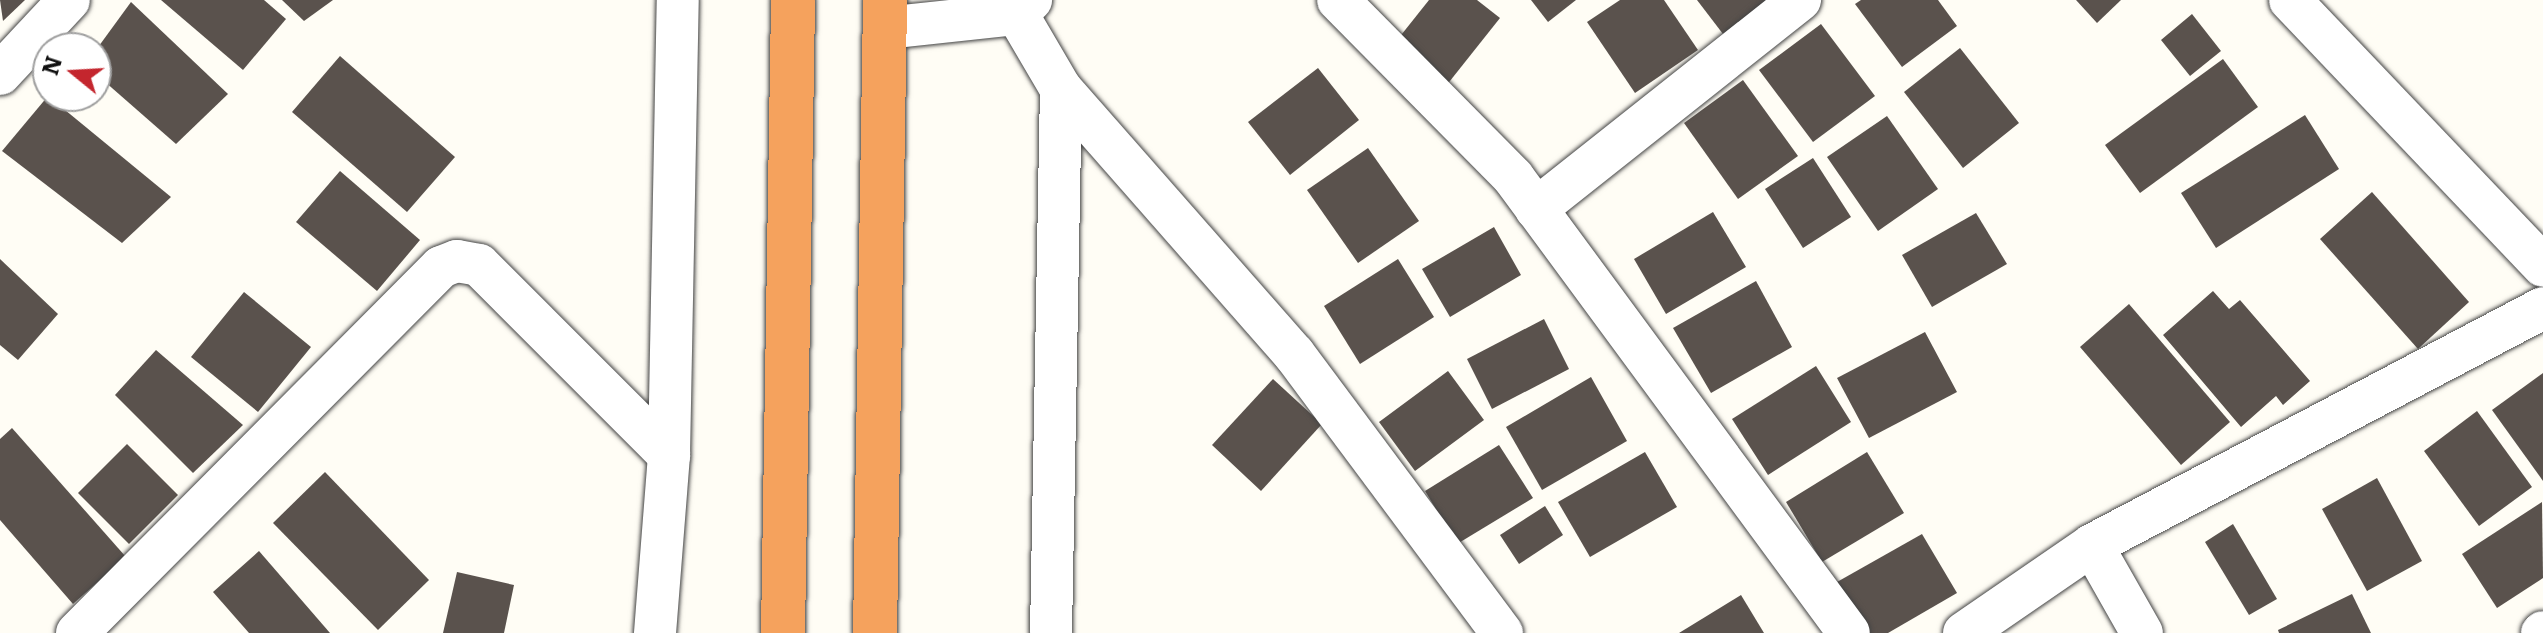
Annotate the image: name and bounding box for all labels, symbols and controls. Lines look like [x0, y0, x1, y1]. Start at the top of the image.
north arrow [32, 32, 112, 112]
text: N [32, 51, 69, 79]

